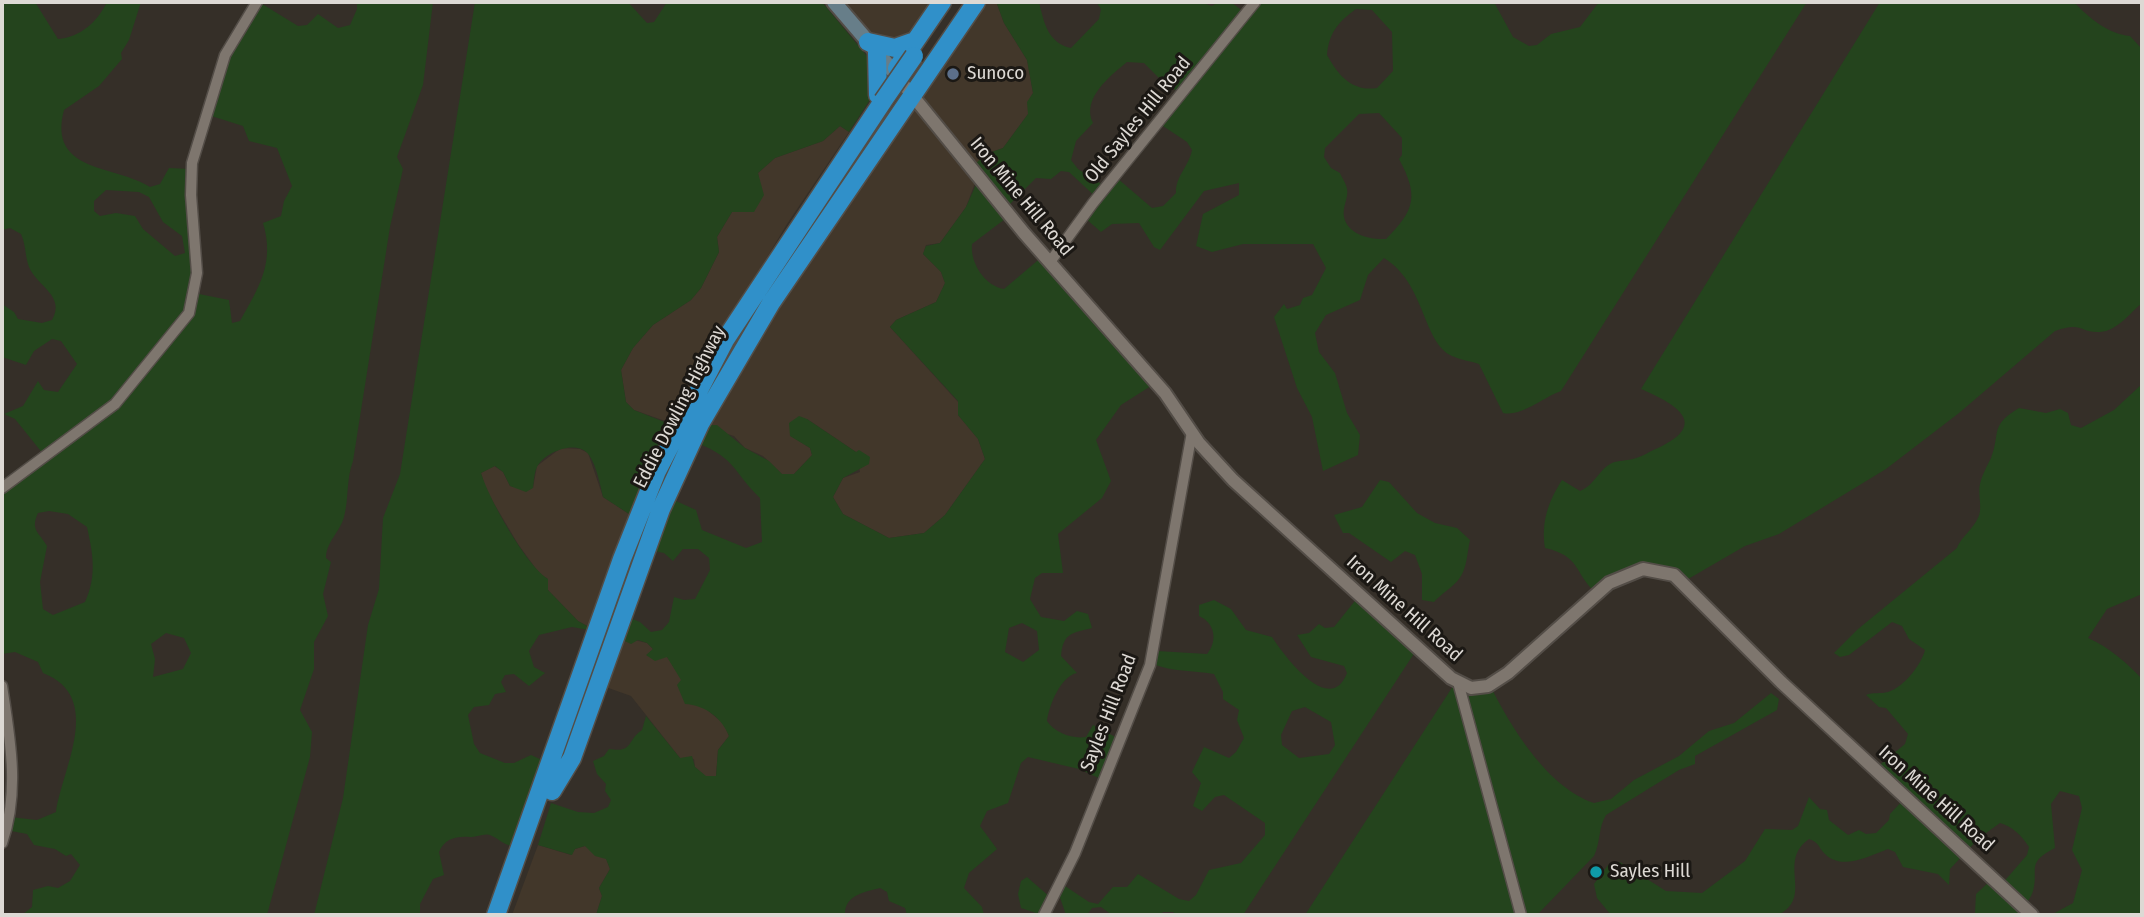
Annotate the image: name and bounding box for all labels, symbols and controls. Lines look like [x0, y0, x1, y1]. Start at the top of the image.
street label: Old Sayles Hill Road [1080, 52, 1196, 188]
place label: Sunoco [967, 63, 1024, 85]
marker: Sunoco [945, 66, 961, 82]
street label: Iron Mine Hill Road [965, 133, 1077, 261]
street label: Eddie Dowling Highway [629, 322, 731, 492]
street label: Iron Mine Hill Road [1341, 551, 1467, 667]
street label: Sayles Hill Road [1076, 651, 1142, 775]
street label: Iron Mine Hill Road [1873, 741, 1999, 857]
place label: Sayles Hill [1610, 861, 1690, 883]
marker: Sayles Hill [1588, 864, 1604, 880]

